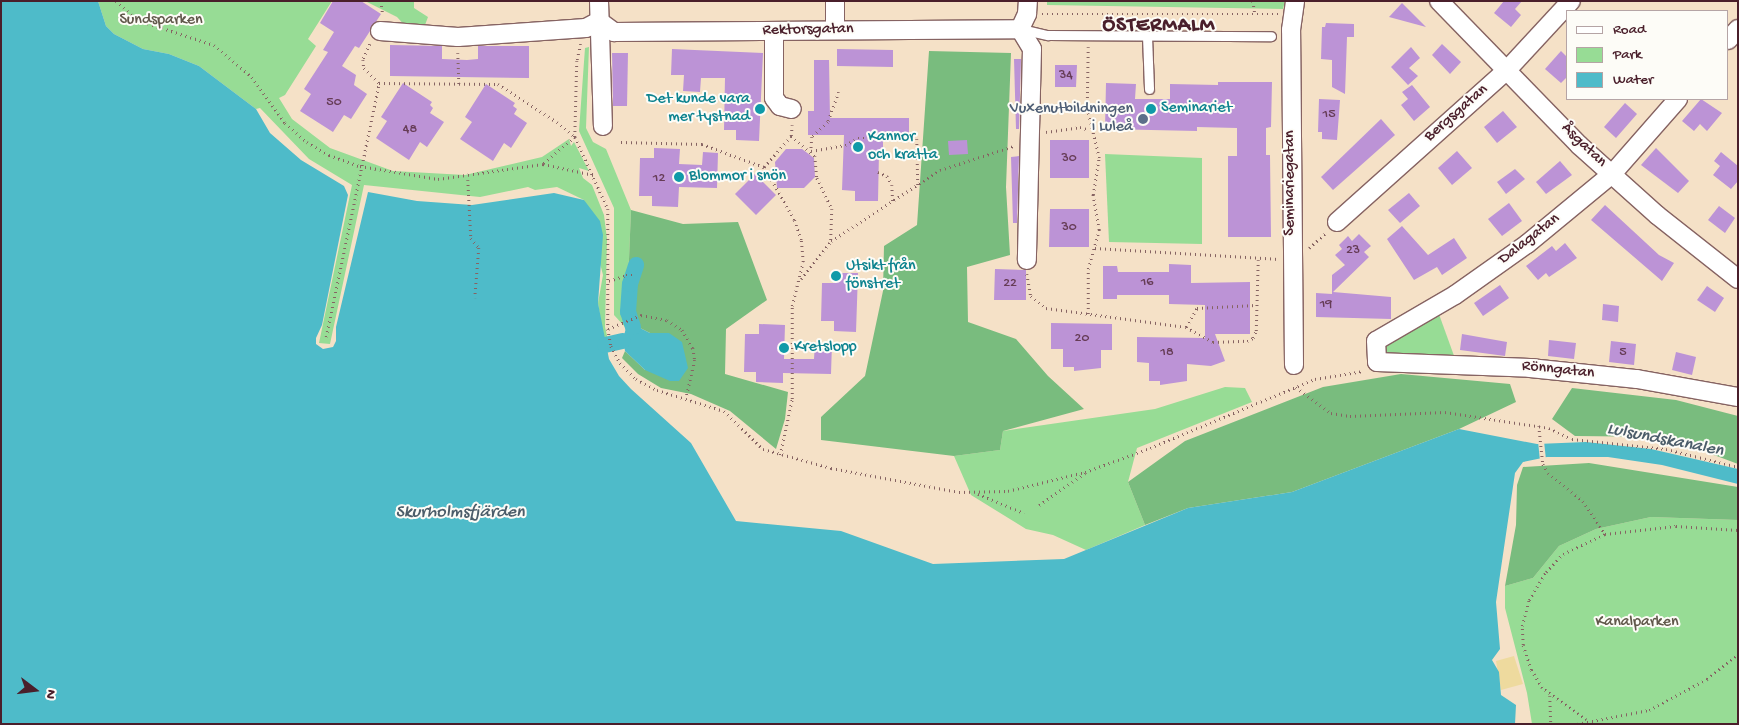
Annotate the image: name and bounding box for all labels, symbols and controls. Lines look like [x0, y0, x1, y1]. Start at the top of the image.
legend [1566, 10, 1729, 100]
park label: Sundsparken [119, 11, 203, 31]
district label: ÖSTERMALM [1101, 14, 1217, 40]
street label: Rektorsgatan [762, 21, 854, 41]
text: Road [1613, 21, 1646, 39]
text: Park [1613, 46, 1642, 64]
house number: 34 [1059, 68, 1073, 84]
text: Water [1613, 71, 1653, 89]
street label: Bergsgatan [1421, 81, 1493, 147]
place label: Det kunde vara mer tystnad [647, 90, 750, 128]
house number: 50 [326, 95, 342, 111]
place label: Seminariet [1161, 99, 1232, 119]
place label: Vuxenutbildningen i Luleå [1010, 100, 1133, 138]
marker: Det kunde vara mer tystnad [754, 103, 766, 115]
marker: Seminariet [1145, 103, 1157, 115]
house number: 15 [1322, 107, 1336, 123]
marker: Vuxenutbildningen i Luleå [1137, 113, 1149, 125]
street label: Åsgatan [1556, 120, 1610, 172]
house number: 48 [403, 122, 417, 138]
place label: Kannor och kratta [868, 128, 938, 166]
street label: Seminariegatan [1281, 130, 1301, 236]
marker: Kannor och kratta [852, 141, 864, 153]
house number: 30 [1061, 151, 1077, 167]
place label: Blommor i snön [689, 167, 786, 187]
house number: 12 [653, 171, 665, 187]
marker: Blommor i snön [673, 171, 685, 183]
street label: Dalagatan [1495, 210, 1565, 270]
house number: 30 [1061, 220, 1077, 236]
house number: 23 [1346, 243, 1360, 259]
place label: Utsikt från fönstret [846, 257, 916, 295]
marker: Utsikt från fönstret [830, 270, 842, 282]
house number: 16 [1141, 275, 1153, 291]
house number: 22 [1003, 276, 1017, 292]
house number: 19 [1320, 297, 1332, 313]
house number: 20 [1075, 331, 1089, 347]
place label: Kretslopp [794, 338, 857, 358]
marker: Kretslopp [778, 342, 790, 354]
house number: 18 [1160, 345, 1174, 361]
house number: 5 [1619, 345, 1627, 361]
street label: Rönngatan [1521, 358, 1595, 384]
water label: Lulsundskanalen [1605, 419, 1725, 463]
water label: Skurholmsfjärden [395, 502, 525, 524]
park label: Kanalparken [1595, 613, 1679, 633]
north arrow [10, 665, 60, 715]
text: N [41, 687, 59, 701]

